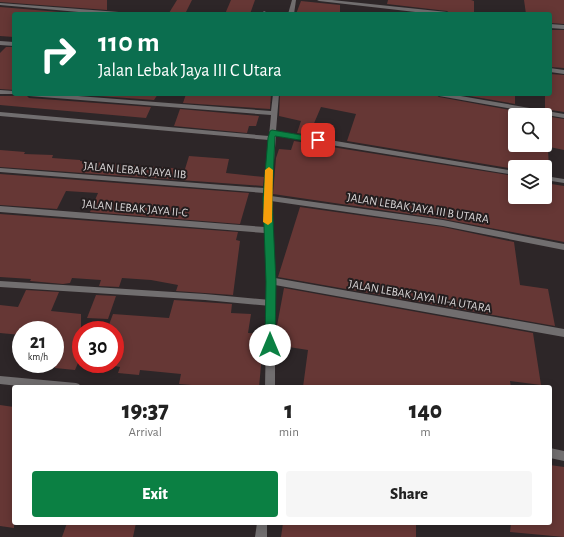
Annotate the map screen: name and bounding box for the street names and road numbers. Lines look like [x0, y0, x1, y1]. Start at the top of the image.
street label: JALAN LEBAK JAYA IIB [83, 160, 187, 180]
street label: JALAN LEBAK JAYA III B UTARA [346, 191, 490, 225]
street label: JALAN LEBAK JAYA II-C [82, 197, 188, 219]
street label: JALAN LEBAK JAYA III-A UTARA [348, 278, 492, 314]

